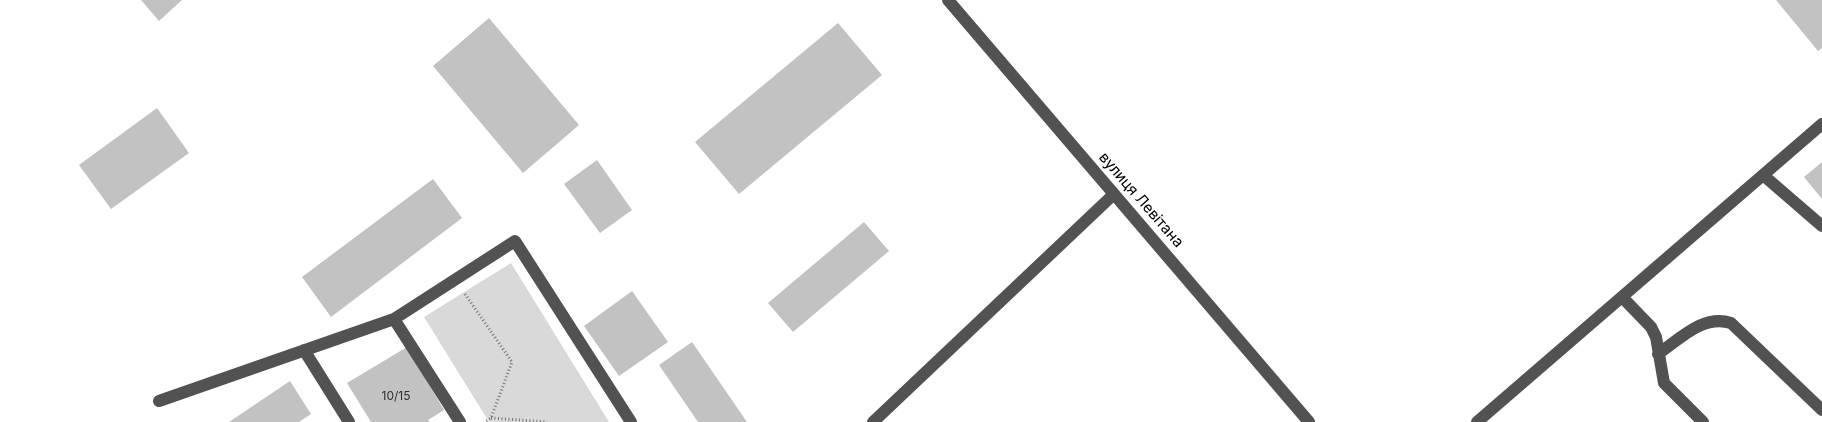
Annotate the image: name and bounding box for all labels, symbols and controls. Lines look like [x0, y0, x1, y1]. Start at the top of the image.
street label: вулиця Левітана [1095, 149, 1187, 251]
house number: 10/15 [382, 389, 410, 403]

